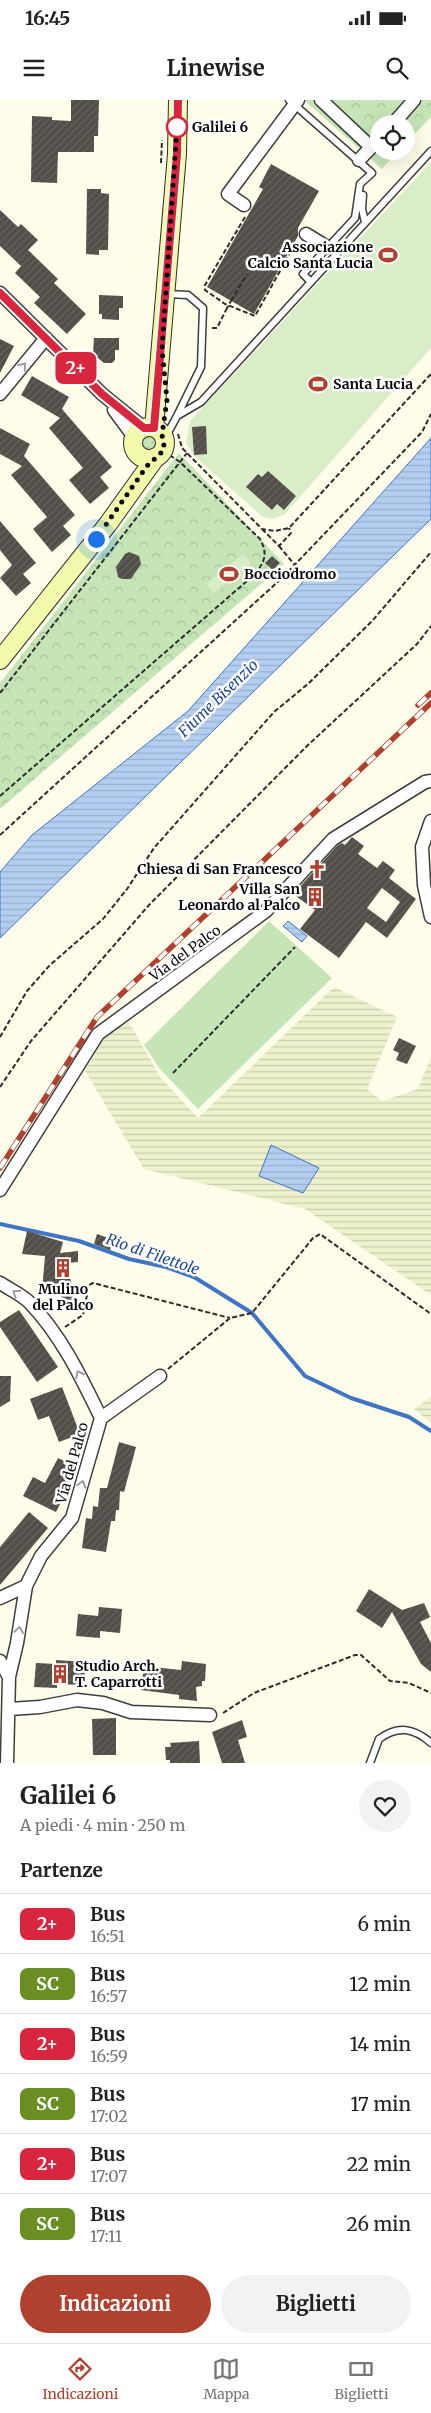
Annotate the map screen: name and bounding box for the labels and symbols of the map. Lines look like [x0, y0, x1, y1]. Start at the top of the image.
marker: Galilei 6 [166, 116, 188, 138]
place label: Galilei 6 [192, 118, 248, 136]
place label: Associazione Calcio Santa Lucia [248, 238, 373, 272]
sports icon: Associazione Calcio Santa Lucia [377, 244, 399, 266]
line badge: 2+ [54, 352, 98, 384]
one-way arrow [17, 363, 25, 372]
sports icon: Santa Lucia [307, 373, 329, 395]
place label: Santa Lucia [333, 375, 413, 393]
your location [84, 527, 109, 552]
sports icon: Bocciodromo [218, 563, 240, 585]
place label: Bocciodromo [244, 565, 336, 583]
water label: Fiume Bisenzio [173, 655, 262, 742]
church icon: Chiesa di San Francesco [306, 858, 328, 880]
place label: Chiesa di San Francesco [137, 860, 302, 878]
place label: Villa San Leonardo al Palco [178, 880, 300, 914]
building icon: Villa San Leonardo al Palco [304, 886, 326, 908]
street label: Via del Palco [145, 921, 224, 986]
water label: Rio di Filettole [104, 1229, 203, 1279]
building icon: Mulino del Palco [52, 1257, 74, 1279]
place label: Mulino del Palco [33, 1280, 93, 1314]
one-way arrow [12, 1290, 22, 1299]
one-way arrow [75, 1370, 85, 1379]
street label: Via del Palco [52, 1420, 92, 1507]
one-way arrow [76, 1480, 86, 1488]
one-way arrow [14, 1625, 24, 1634]
place label: Studio Arch. T. Caparrotti [75, 1657, 162, 1691]
building icon: Studio Arch. T. Caparrotti [49, 1663, 71, 1685]

